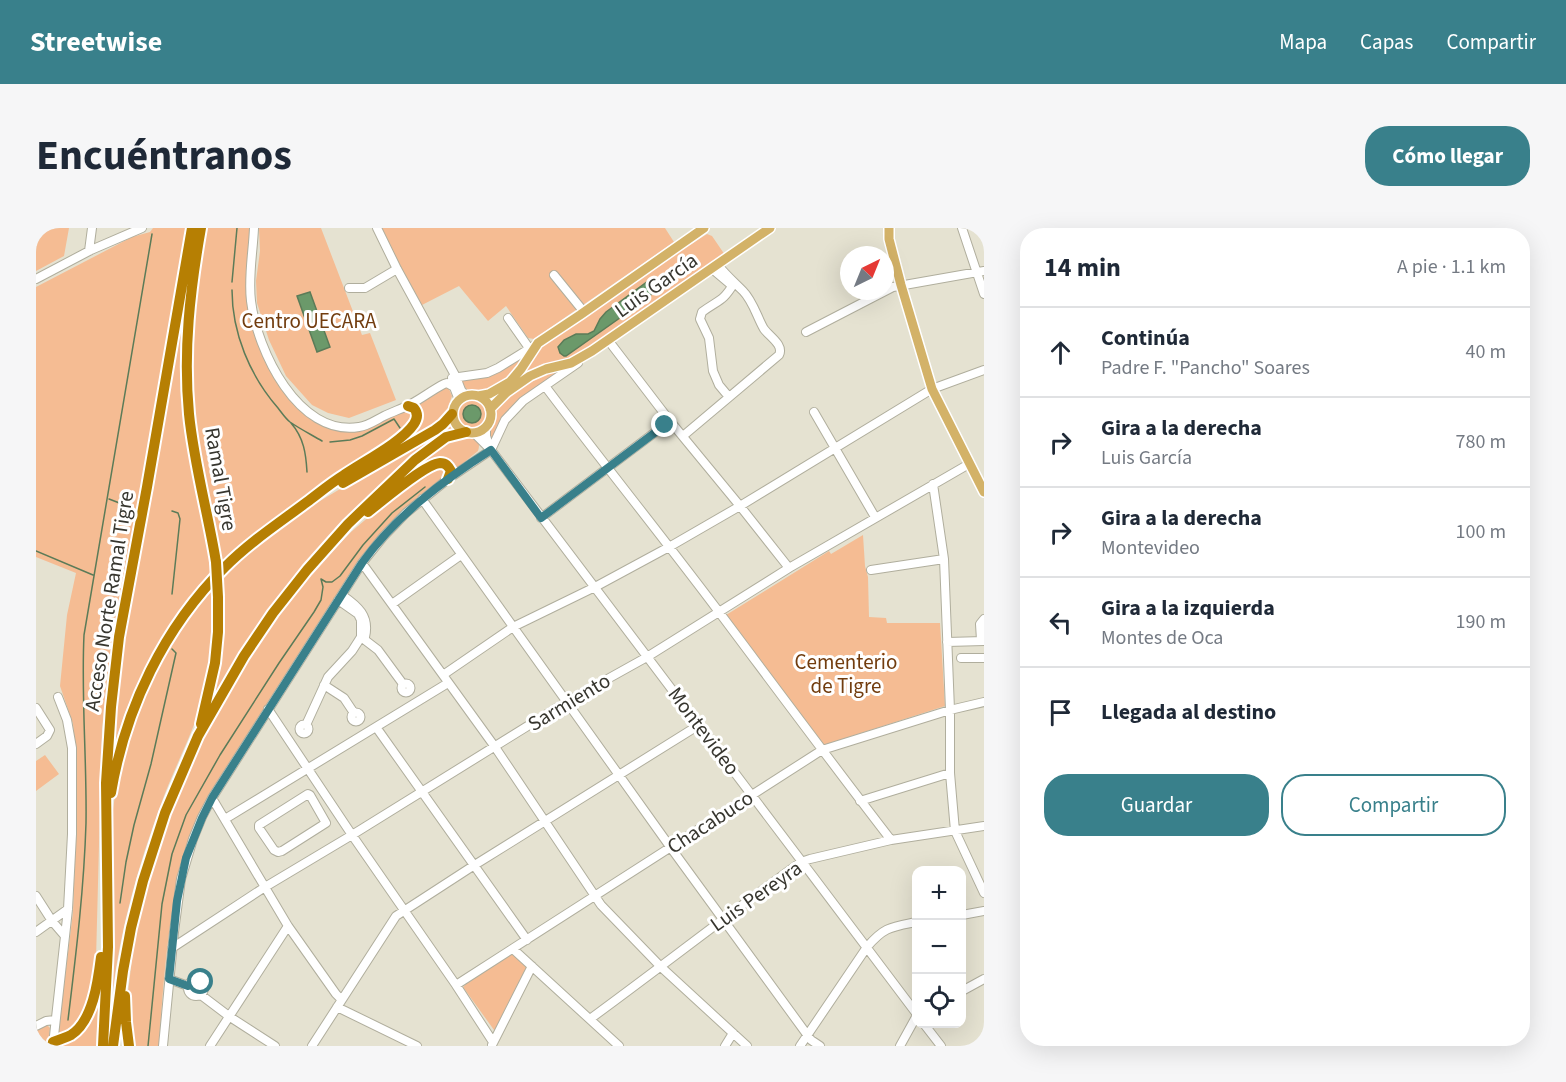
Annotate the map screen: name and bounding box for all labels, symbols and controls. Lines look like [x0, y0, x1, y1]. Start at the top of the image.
text: Streetwise [30, 22, 162, 62]
text: Mapa [1279, 27, 1327, 57]
text: Capas [1360, 27, 1413, 57]
text: Compartir [1446, 27, 1536, 57]
text: Encuéntranos [36, 126, 292, 186]
button: Cómo llegar [1365, 126, 1530, 186]
street label: Luis García [608, 245, 704, 325]
north arrow [840, 246, 894, 300]
text: 14 min [1044, 249, 1121, 286]
text: A pie · 1.1 km [1397, 253, 1506, 281]
park label: Centro UECARA [242, 306, 377, 336]
text: Continúa [1101, 322, 1190, 354]
icon: ahead [1044, 336, 1077, 369]
text: 40 m [1466, 338, 1506, 366]
text: Padre F. "Pancho" Soares [1101, 354, 1310, 382]
route end [651, 411, 677, 437]
text: Gira a la derecha [1101, 412, 1262, 444]
street label: Ramal Tigre [197, 425, 245, 533]
icon: right [1044, 426, 1077, 459]
text: 780 m [1456, 428, 1506, 456]
text: Luis García [1101, 444, 1192, 472]
street label: Acceso Norte Ramal Tigre [77, 489, 141, 713]
text: Gira a la derecha [1101, 502, 1262, 534]
icon: right [1044, 516, 1077, 549]
text: 100 m [1456, 518, 1506, 546]
text: Montevideo [1101, 534, 1200, 562]
text: Gira a la izquierda [1101, 592, 1275, 624]
icon: left [1044, 606, 1077, 639]
text: 190 m [1456, 608, 1506, 636]
text: Montes de Oca [1101, 624, 1223, 652]
park label: Cementerio de Tigre [795, 647, 897, 701]
street label: Sarmiento [522, 666, 616, 738]
street label: Montevideo [661, 680, 747, 782]
icon: arrive [1044, 696, 1077, 729]
text: Llegada al destino [1101, 696, 1276, 728]
button: Guardar [1044, 774, 1269, 836]
button: Compartir [1281, 774, 1506, 836]
street label: Chacabuco [661, 783, 759, 861]
street label: Luis Pereyra [704, 853, 808, 939]
map controls [912, 866, 966, 1028]
button: + [912, 866, 966, 920]
button: − [912, 920, 966, 974]
route start [187, 968, 213, 994]
button: locate [912, 974, 966, 1028]

